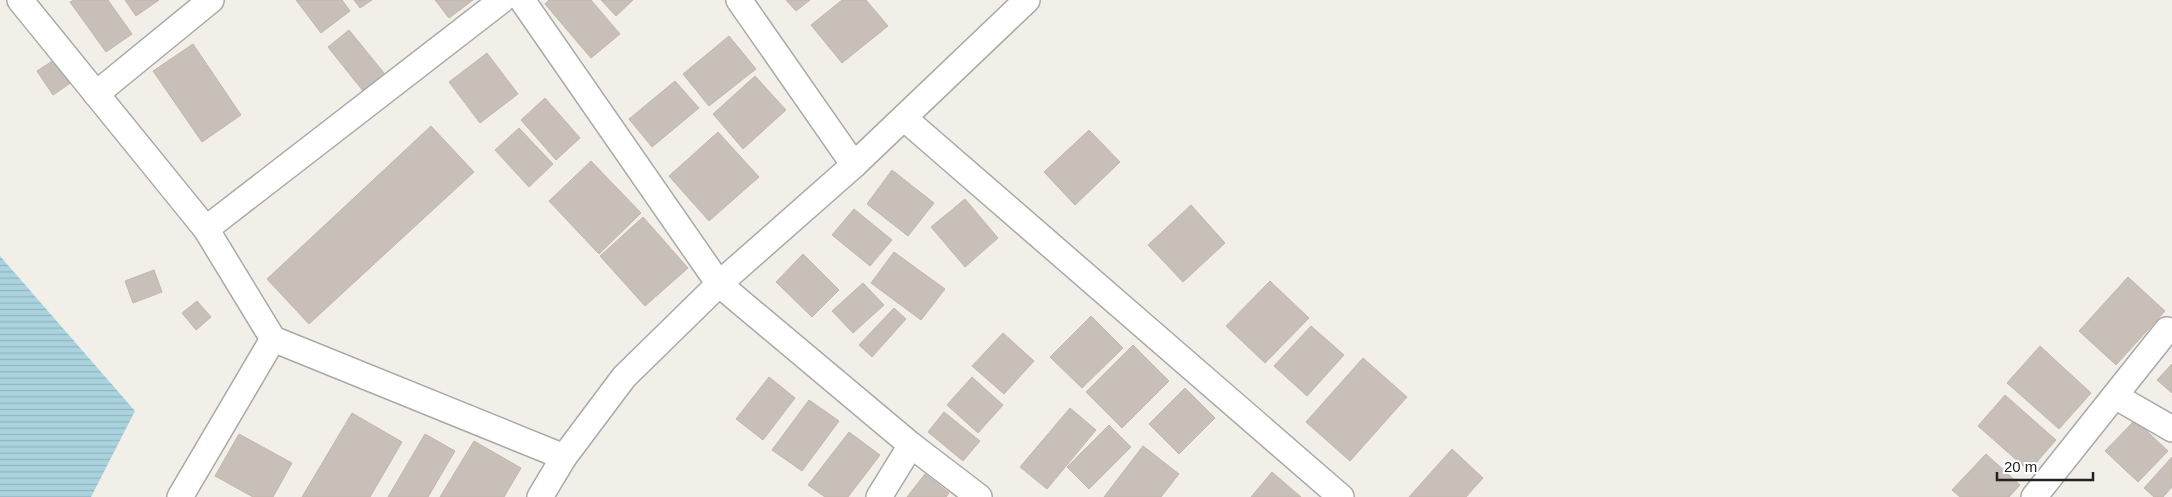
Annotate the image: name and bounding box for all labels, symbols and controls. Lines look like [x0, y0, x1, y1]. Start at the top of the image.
scale bar [1997, 450, 2093, 482]
text: 20 m [2004, 458, 2037, 475]

